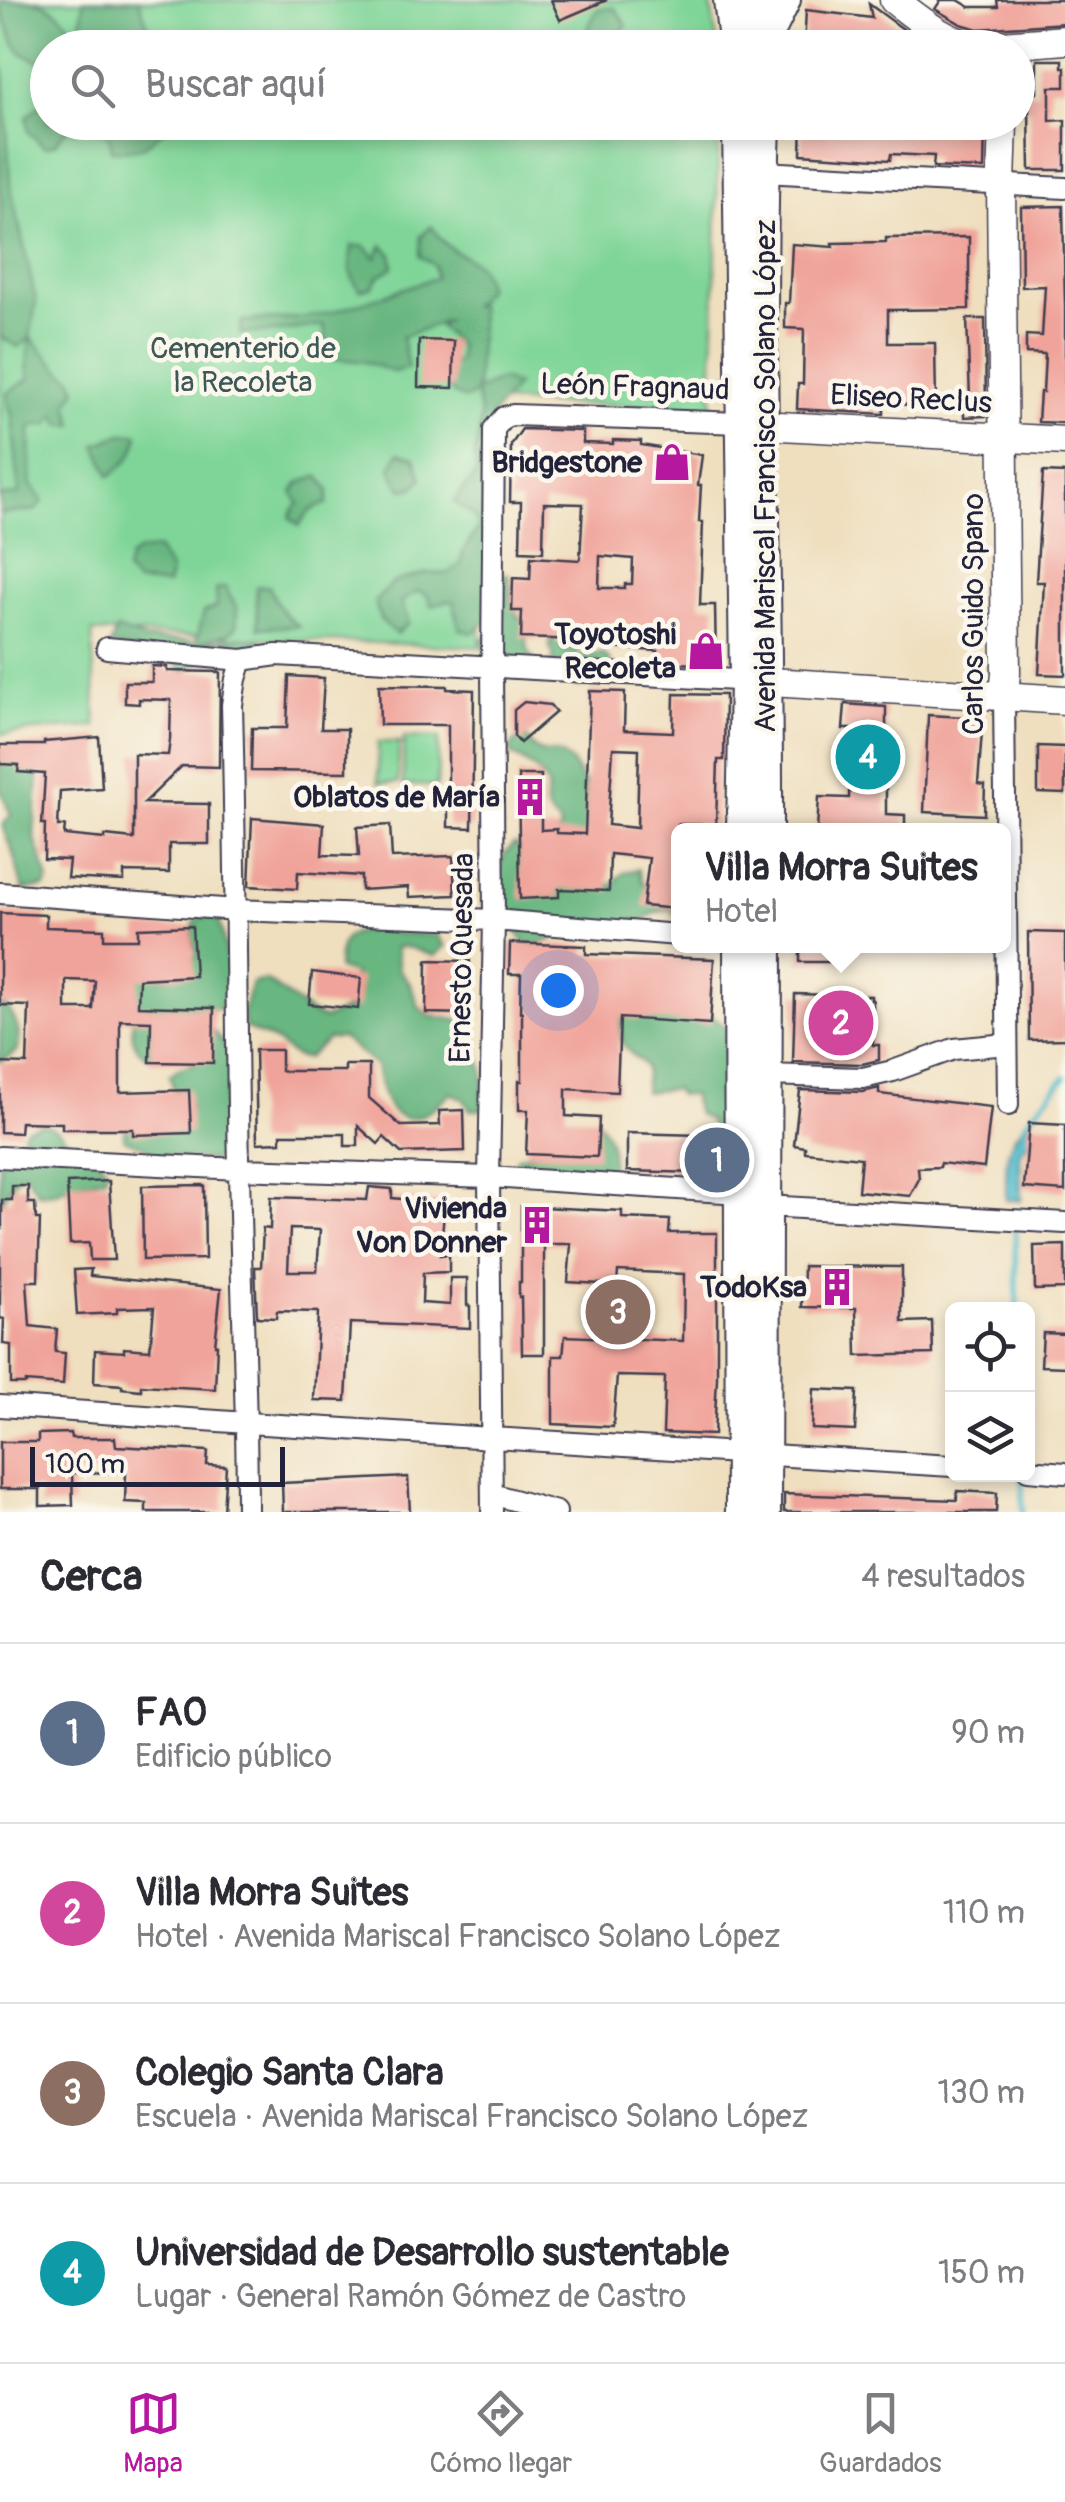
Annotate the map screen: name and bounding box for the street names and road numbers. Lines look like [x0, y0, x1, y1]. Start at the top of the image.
street label: Avenida Mariscal Francisco Solano López [747, 219, 784, 733]
street label: León Fragnaud [540, 365, 730, 409]
street label: Eliseo Reclus [829, 376, 993, 422]
street label: Carlos Guido Spano [955, 493, 992, 735]
street label: Ernesto Quesada [442, 852, 482, 1064]

